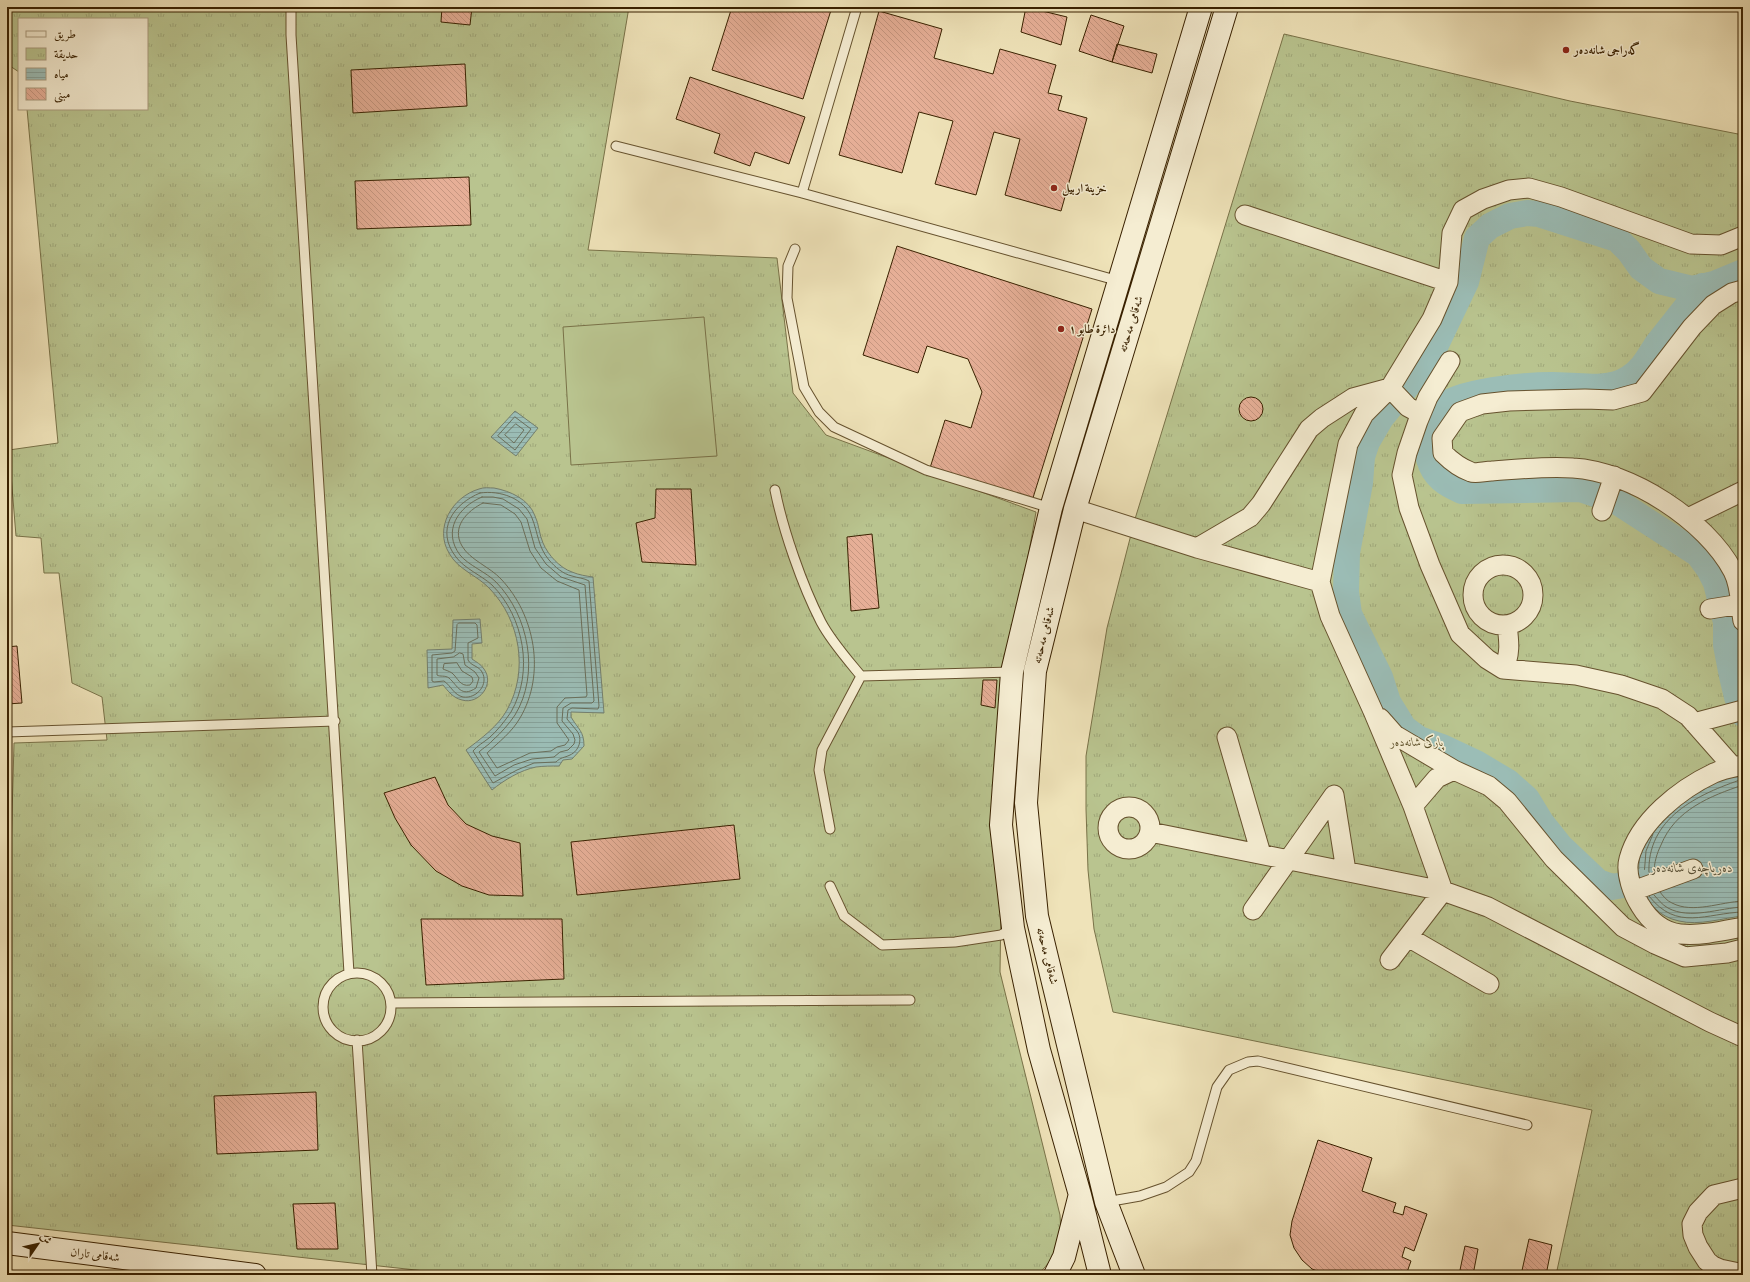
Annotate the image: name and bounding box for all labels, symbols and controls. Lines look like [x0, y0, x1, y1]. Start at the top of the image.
legend [18, 18, 148, 110]
text: طريق [54, 27, 76, 42]
place label: گەراجی شانەدەر [1572, 41, 1640, 58]
marker: گەراجی شانەدەر [1561, 45, 1571, 55]
text: حديقة [54, 47, 78, 62]
text: مياه [54, 67, 69, 82]
text: مبنى [54, 87, 70, 103]
place label: خزينة اربيل [1062, 181, 1107, 196]
marker: خزينة اربيل [1049, 183, 1059, 193]
street label: شەقامی مەحەتە [1115, 294, 1147, 354]
place label: دائرة طابو ١ [1069, 322, 1115, 337]
marker: دائرة طابو ١ [1056, 324, 1066, 334]
street label: شەقامی مەحەتە [1030, 605, 1058, 665]
park label: پارکی شانەدەر [1389, 734, 1445, 751]
water label: دەریاچەی شانەدەر [1650, 860, 1733, 876]
street label: شەقامی مەحەتە [1033, 926, 1061, 986]
north arrow [18, 1224, 58, 1264]
text: ش [37, 1231, 54, 1247]
street label: شەقامی تاران [69, 1245, 121, 1265]

